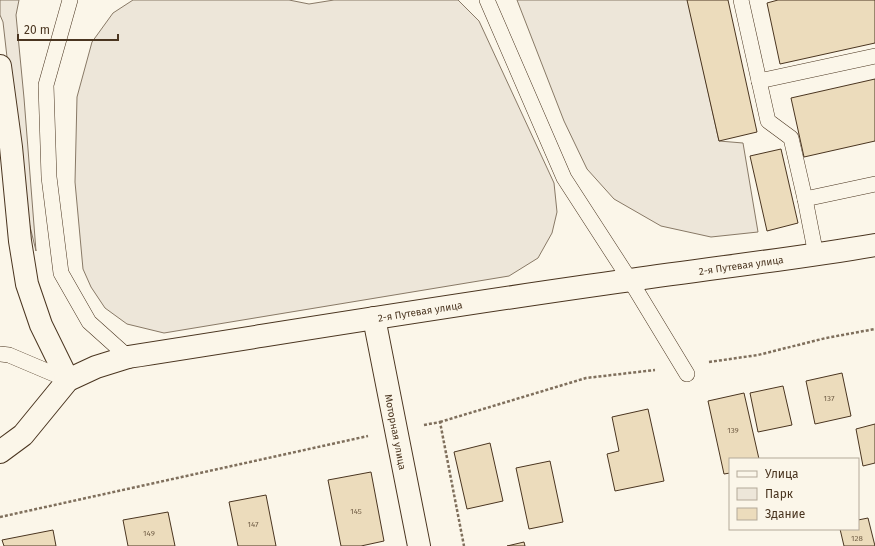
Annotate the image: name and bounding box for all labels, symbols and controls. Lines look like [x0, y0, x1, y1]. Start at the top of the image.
scale bar [18, 16, 118, 42]
text: 20 m [24, 23, 50, 37]
street label: 2-я Путевая улица [698, 254, 784, 278]
street label: 2-я Путевая улица [377, 299, 463, 325]
street label: Моторная улица [382, 393, 408, 471]
house number: 137 [824, 394, 835, 403]
house number: 139 [727, 426, 739, 435]
legend [729, 458, 859, 530]
text: Улица [765, 467, 799, 481]
text: Парк [765, 487, 794, 501]
house number: 145 [350, 507, 362, 516]
text: Здание [765, 507, 805, 521]
house number: 147 [247, 520, 259, 529]
house number: 149 [143, 529, 155, 538]
house number: 128 [851, 534, 864, 543]

